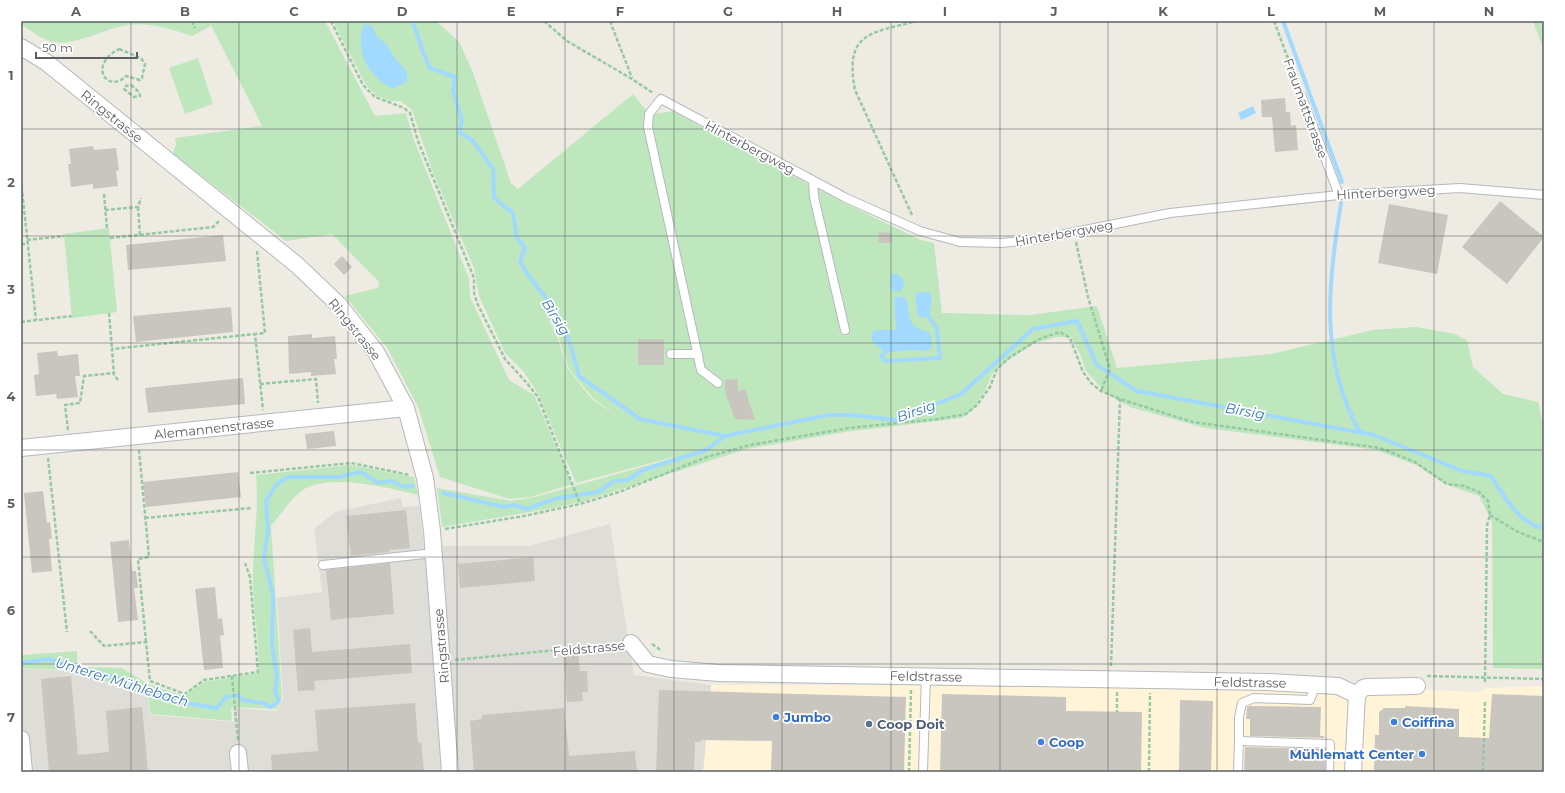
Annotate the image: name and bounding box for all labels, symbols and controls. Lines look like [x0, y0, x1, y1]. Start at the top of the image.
text: A [70, 3, 82, 19]
text: B [180, 3, 190, 19]
text: C [289, 3, 299, 19]
text: D [397, 3, 408, 19]
text: E [507, 3, 516, 19]
text: F [616, 3, 624, 19]
text: G [723, 3, 733, 19]
text: H [832, 3, 842, 19]
text: I [943, 3, 947, 19]
text: J [1049, 3, 1058, 19]
text: K [1158, 3, 1168, 19]
text: L [1267, 3, 1275, 19]
text: M [1374, 3, 1386, 19]
text: N [1484, 3, 1494, 19]
scale bar [36, 34, 137, 60]
text: 50 m [42, 40, 73, 55]
street label: Fraumattstrasse [1280, 56, 1332, 160]
text: 1 [8, 67, 14, 83]
street label: Ringstrasse [78, 86, 146, 146]
street label: Hinterbergweg [702, 117, 798, 177]
text: 2 [7, 174, 15, 190]
street label: Hinterbergweg [1336, 181, 1436, 203]
street label: Hinterbergweg [1014, 216, 1114, 250]
text: 3 [6, 281, 15, 297]
street label: Ringstrasse [325, 295, 385, 363]
water label: Birsig [538, 295, 574, 339]
text: 4 [7, 388, 16, 404]
water label: Birsig [894, 396, 938, 426]
water label: Birsig [1224, 399, 1266, 423]
street label: Alemannenstrasse [153, 414, 275, 442]
text: 5 [7, 495, 15, 511]
text: 6 [7, 602, 16, 618]
street label: Ringstrasse [430, 608, 452, 684]
street label: Feldstrasse [552, 637, 626, 659]
water label: Unterer Mühlebach [53, 653, 191, 711]
street label: Feldstrasse [890, 667, 963, 685]
street label: Feldstrasse [1214, 673, 1287, 691]
text: 7 [7, 709, 15, 725]
place label: Jumbo [783, 709, 832, 725]
marker: Jumbo [771, 712, 781, 722]
place label: Coiffina [1402, 714, 1455, 730]
place label: Coop Doit [877, 716, 945, 732]
marker: Coiffina [1389, 717, 1399, 727]
marker: Coop Doit [864, 719, 874, 729]
place label: Coop [1049, 734, 1084, 750]
marker: Coop [1036, 737, 1046, 747]
place label: Mühlematt Center [1289, 746, 1414, 762]
marker: Mühlematt Center [1417, 749, 1427, 759]

